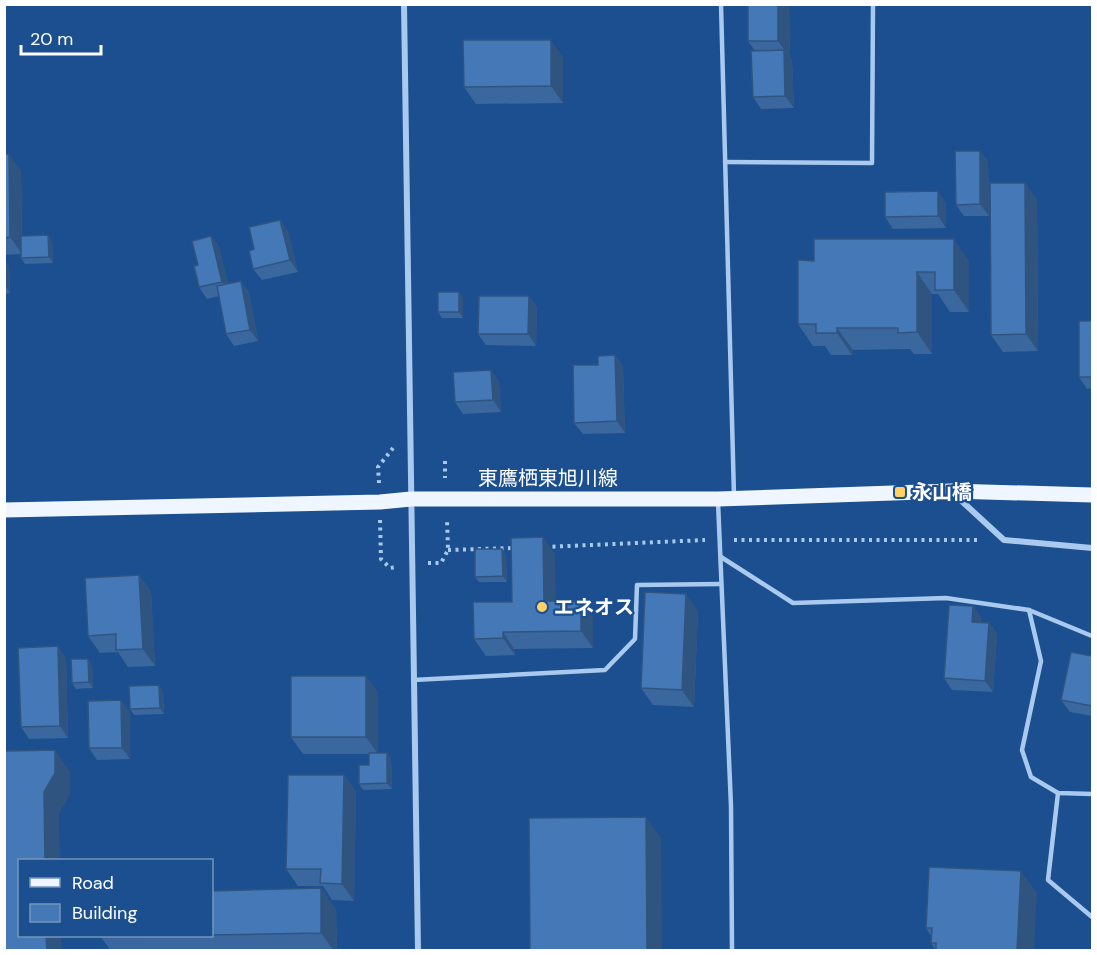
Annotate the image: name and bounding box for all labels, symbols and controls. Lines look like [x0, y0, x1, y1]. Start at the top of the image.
scale bar [21, 18, 100, 56]
text: 20 m [30, 27, 73, 51]
street label: 東鷹栖東旭川線 [478, 465, 618, 491]
place label: 永山橋 [912, 479, 972, 505]
marker: 永山橋 [893, 485, 907, 499]
place label: エネオス [554, 594, 634, 620]
marker: エネオス [535, 600, 549, 614]
legend [18, 859, 213, 937]
text: Road [72, 871, 114, 895]
text: Building [72, 901, 137, 925]

